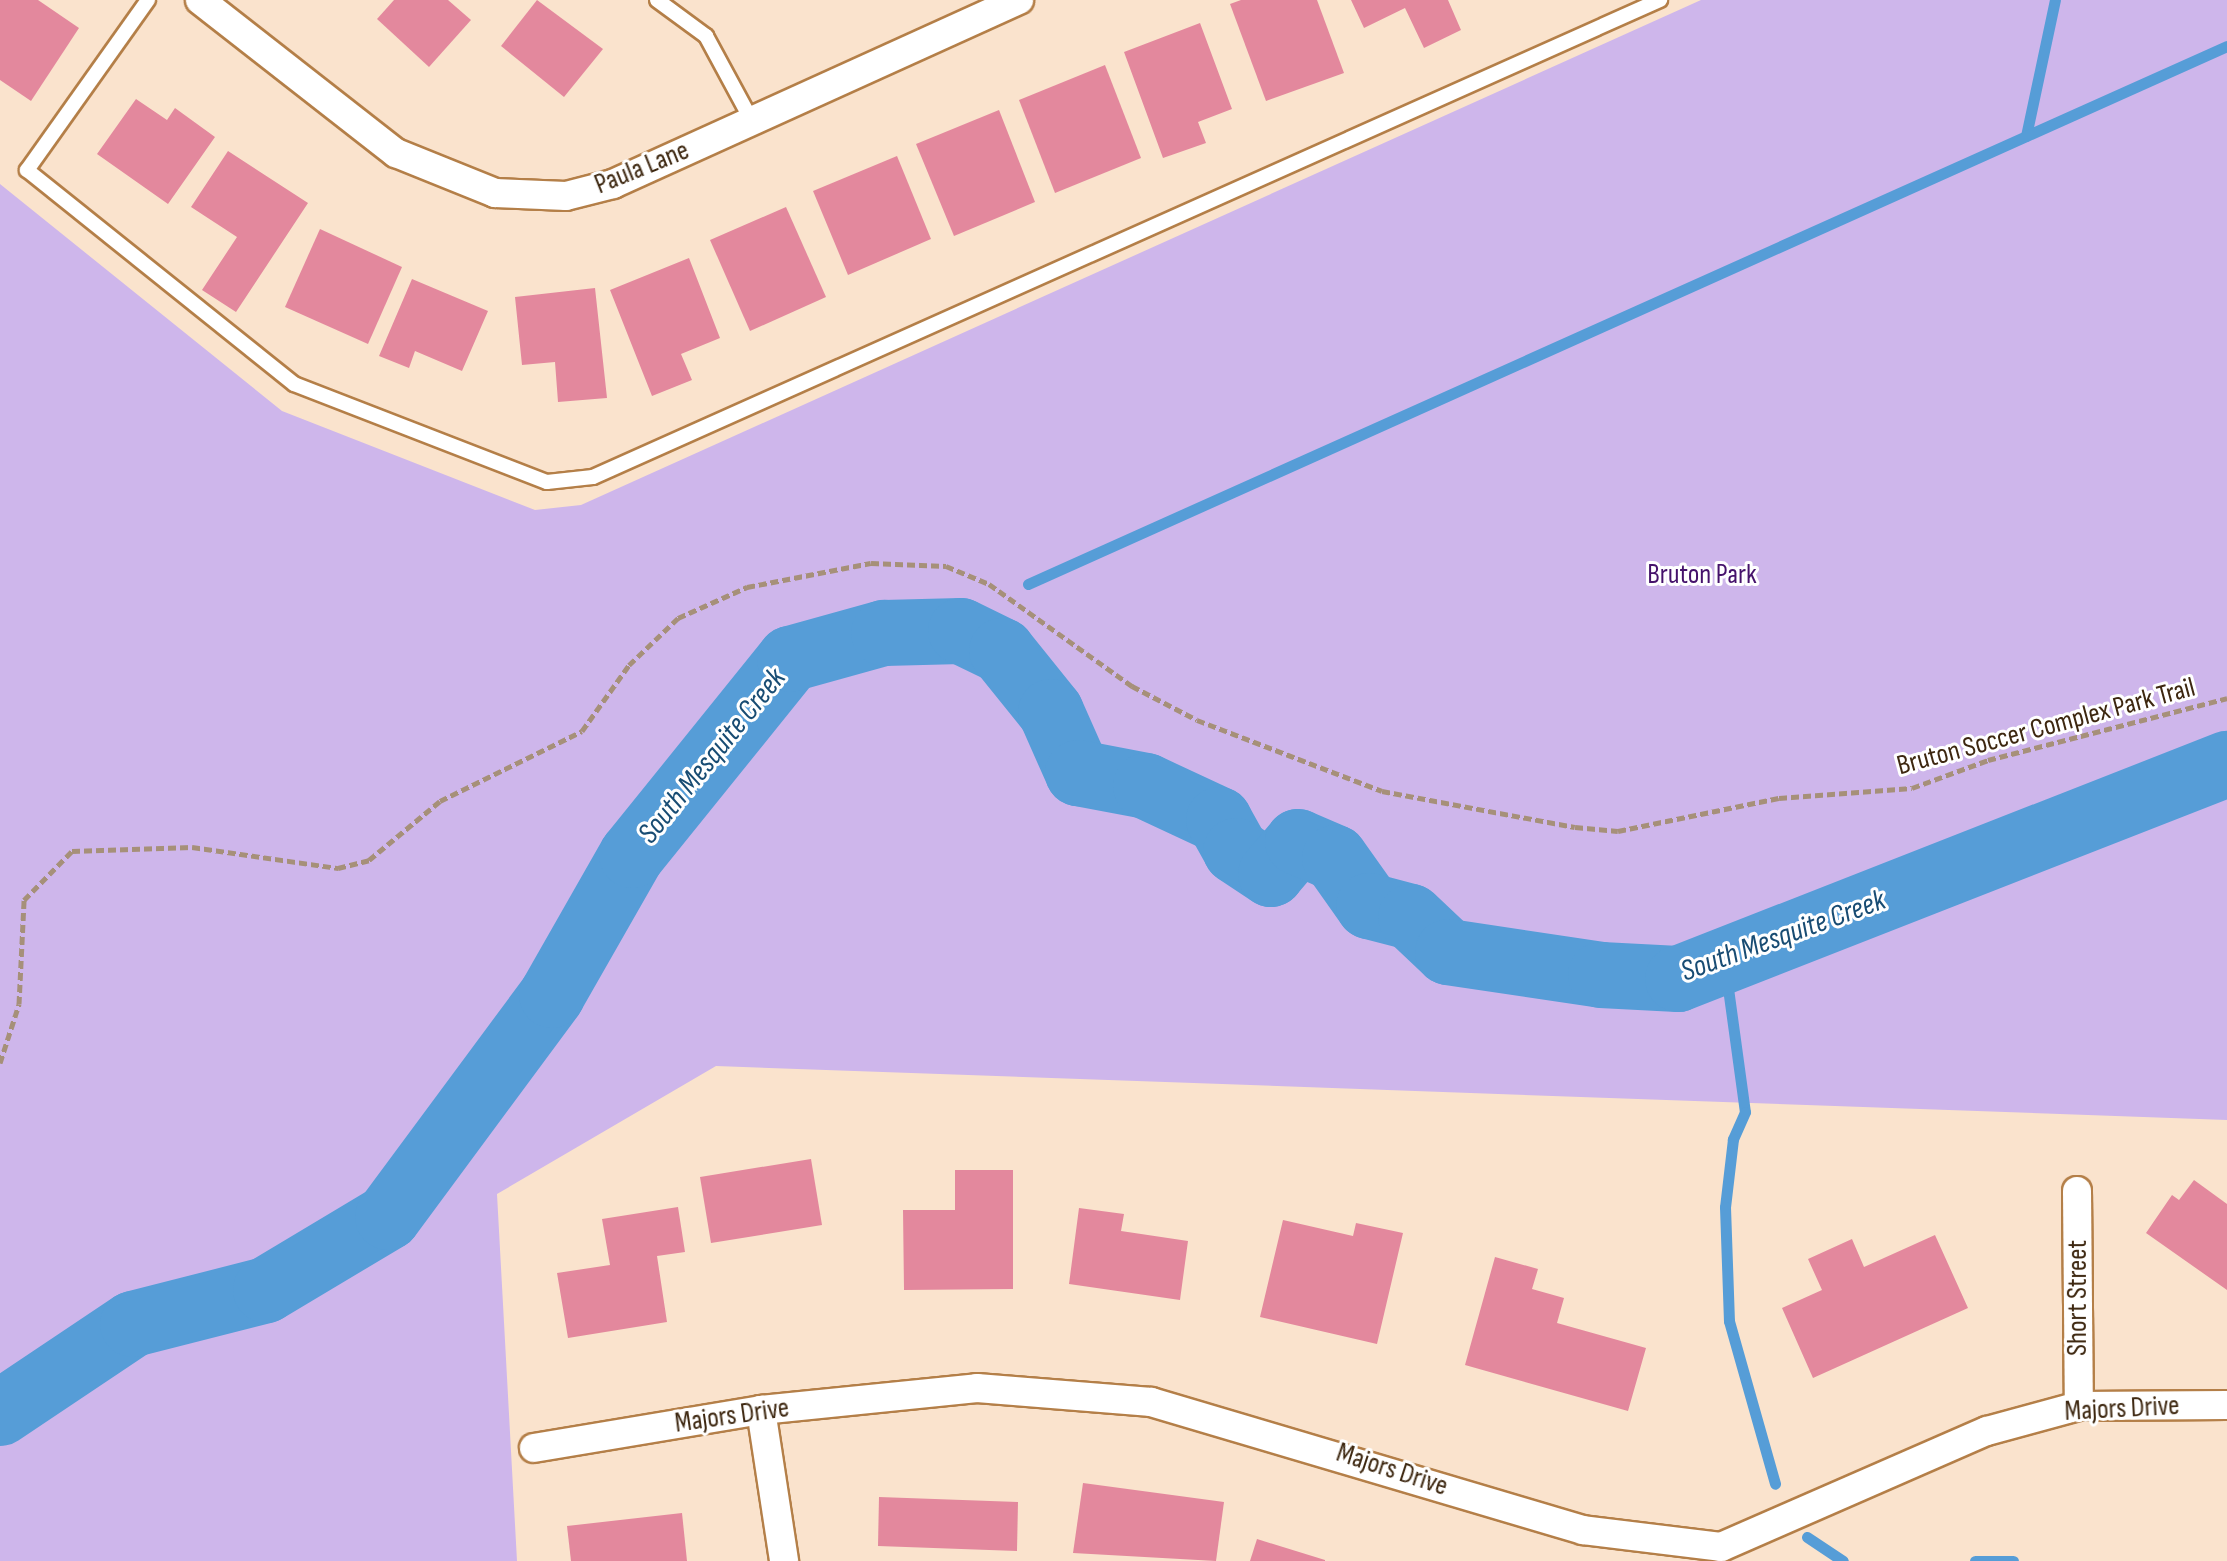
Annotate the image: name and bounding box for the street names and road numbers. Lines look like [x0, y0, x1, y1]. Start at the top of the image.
street label: Paula Lane [590, 134, 694, 202]
street label: Bruton Soccer Complex Park Trail [1893, 671, 2199, 783]
street label: Short Street [2061, 1240, 2095, 1356]
street label: Majors Drive [2064, 1389, 2180, 1429]
street label: Majors Drive [673, 1391, 791, 1441]
street label: Majors Drive [1332, 1436, 1452, 1504]

